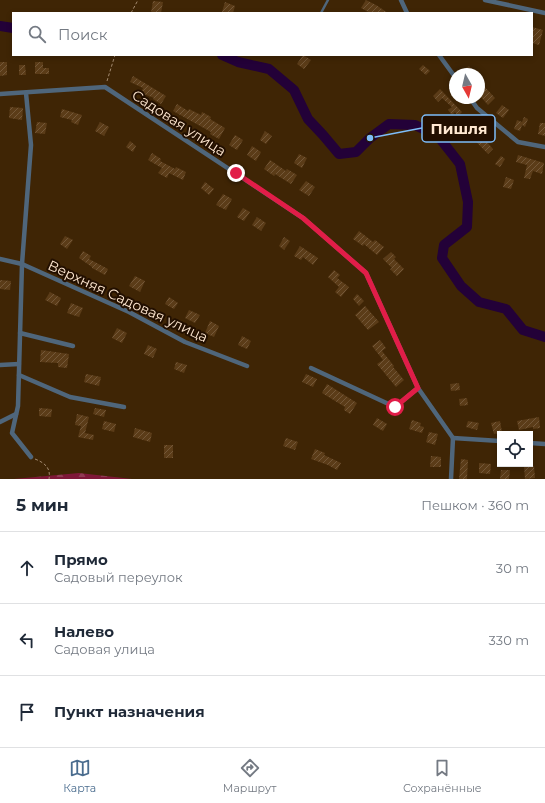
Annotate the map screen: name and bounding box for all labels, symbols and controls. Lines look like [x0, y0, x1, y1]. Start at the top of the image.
search box [12, 12, 533, 56]
icon: search [26, 23, 48, 45]
text: Поиск [58, 25, 107, 44]
north arrow [449, 68, 485, 104]
street label: Садовая улица [129, 86, 229, 160]
callout: Пишля [422, 115, 495, 142]
text: Пишля [431, 119, 487, 138]
route end [227, 164, 245, 182]
street label: Верхняя Садовая улица [45, 256, 211, 346]
route start [386, 398, 404, 416]
map controls [497, 431, 533, 467]
button: locate [497, 431, 533, 467]
text: 5 мин [16, 495, 69, 515]
text: Пешком · 360 m [421, 497, 529, 513]
text: Прямо [54, 550, 108, 569]
icon: ahead [16, 557, 38, 579]
text: 30 m [496, 560, 529, 576]
text: Садовый переулок [54, 569, 183, 585]
text: Налево [54, 622, 114, 641]
icon: left [16, 629, 38, 651]
text: 330 m [489, 632, 529, 648]
text: Садовая улица [54, 641, 155, 657]
icon: arrive [16, 701, 38, 723]
text: Пункт назначения [54, 702, 205, 721]
tab: Карта [63, 757, 96, 795]
tab: Маршрут [223, 757, 276, 795]
tab: Сохранённые [403, 757, 482, 795]

